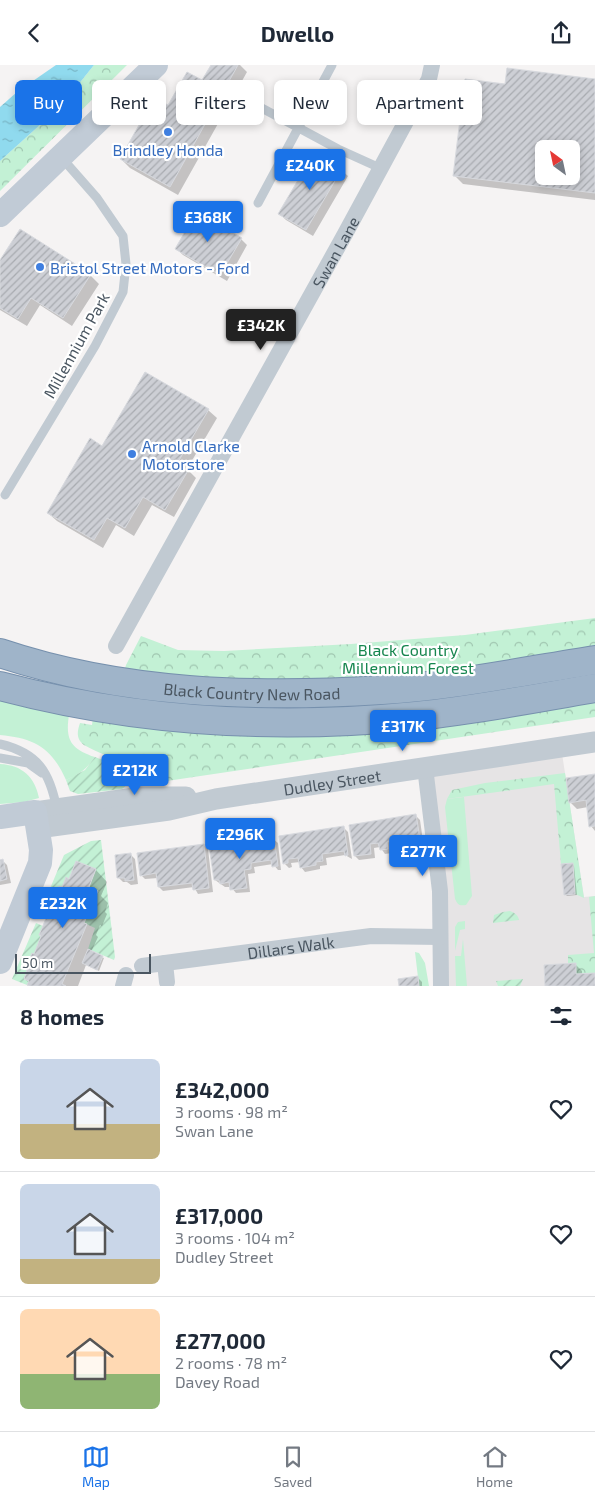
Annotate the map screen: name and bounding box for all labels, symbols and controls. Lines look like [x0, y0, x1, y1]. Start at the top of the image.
icon: back [20, 19, 48, 47]
icon: share [547, 19, 575, 47]
text: Dwello [261, 20, 334, 46]
chip: Buy [15, 80, 82, 125]
chip: Rent [92, 80, 166, 125]
chip: Filters [176, 80, 264, 125]
chip: New [274, 80, 347, 125]
chip: Apartment [357, 80, 482, 125]
marker: Brindley Honda [162, 126, 174, 138]
place label: Brindley Honda [113, 140, 223, 159]
north arrow [535, 140, 580, 185]
map controls [535, 140, 580, 185]
pin: £240K [275, 149, 345, 191]
text: £240K [285, 155, 335, 174]
pin: £368K [173, 201, 243, 243]
text: £368K [184, 207, 232, 226]
street label: Swan Lane [308, 213, 362, 291]
place label: Bristol Street Motors - Ford [50, 258, 250, 277]
marker: Bristol Street Motors - Ford [34, 261, 46, 273]
street label: Millennium Park [39, 289, 113, 401]
pin: £342K [226, 309, 296, 351]
text: £342K [237, 315, 285, 334]
place label: Arnold Clarke Motorstore [142, 436, 240, 473]
marker: Arnold Clarke Motorstore [126, 448, 138, 460]
park label: Black Country Millennium Forest [342, 640, 474, 677]
street label: Black Country New Road [163, 678, 341, 703]
pin: £317K [368, 709, 438, 752]
text: £317K [381, 716, 425, 735]
pin: £212K [100, 753, 170, 796]
text: £212K [112, 760, 158, 779]
street label: Dudley Street [282, 765, 382, 798]
pin: £296K [205, 817, 275, 860]
text: £296K [216, 824, 264, 843]
pin: £277K [388, 835, 458, 877]
text: £277K [400, 841, 446, 860]
pin: £232K [28, 887, 98, 929]
text: £232K [39, 893, 87, 912]
street label: Dillars Walk [246, 931, 335, 962]
scale bar [15, 951, 151, 974]
text: 50 m [22, 954, 53, 971]
icon: filters [547, 1002, 575, 1030]
text: 8 homes [20, 1004, 104, 1029]
text: £342,000 [175, 1077, 270, 1102]
icon: home [60, 1079, 120, 1139]
icon: heart [547, 1095, 575, 1123]
text: 3 rooms · 98 m² [175, 1102, 288, 1121]
text: Swan Lane [175, 1121, 254, 1140]
text: £317,000 [175, 1203, 263, 1228]
icon: home [60, 1204, 120, 1264]
icon: heart [547, 1220, 575, 1248]
text: 3 rooms · 104 m² [175, 1228, 295, 1247]
text: Dudley Street [175, 1247, 273, 1266]
text: £277,000 [175, 1328, 266, 1353]
icon: home [60, 1329, 120, 1389]
icon: heart [547, 1345, 575, 1373]
text: 2 rooms · 78 m² [175, 1353, 287, 1372]
text: Davey Road [175, 1372, 260, 1391]
tab: Map [82, 1443, 110, 1490]
tab: Saved [274, 1443, 312, 1490]
tab: Home [476, 1443, 513, 1490]

